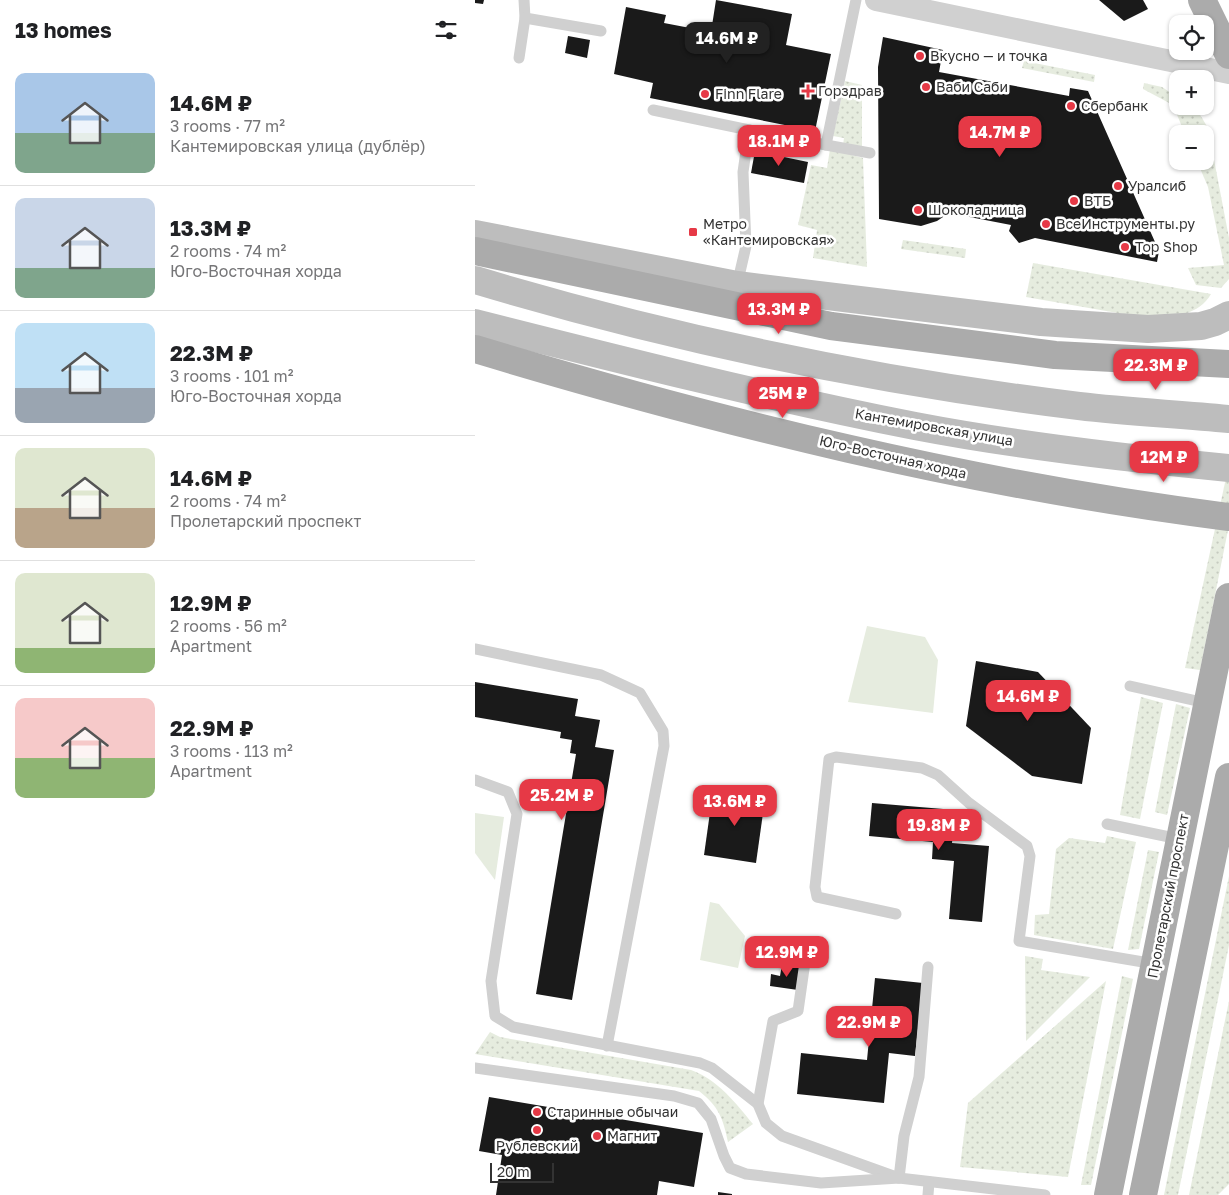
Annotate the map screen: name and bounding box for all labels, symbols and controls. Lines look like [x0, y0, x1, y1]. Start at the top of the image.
map controls [1169, 15, 1214, 170]
button: locate [1169, 15, 1214, 60]
icon: filters [432, 16, 460, 44]
text: 13 homes [15, 17, 112, 43]
pin: 14.6M ₽ [681, 22, 773, 64]
text: 14.6M ₽ [696, 28, 758, 48]
place label: Вкусно — и точка [930, 47, 1048, 64]
marker: Вкусно — и точка [914, 50, 926, 62]
button: + [1169, 70, 1214, 115]
place label: Ваби Саби [936, 78, 1008, 95]
marker: Ваби Саби [920, 81, 932, 93]
place label: Горздрав [818, 82, 882, 99]
place label: Finn Flare [715, 85, 782, 102]
marker: Горздрав [802, 85, 814, 97]
marker: Finn Flare [699, 88, 711, 100]
text: 14.6M ₽ [170, 90, 252, 116]
icon: home [55, 93, 115, 153]
place label: Сбербанк [1081, 97, 1148, 114]
marker: Сбербанк [1065, 100, 1077, 112]
text: 3 rooms · 77 m² [170, 116, 285, 136]
pin: 14.7M ₽ [954, 116, 1046, 158]
text: 14.7M ₽ [969, 122, 1031, 142]
pin: 18.1M ₽ [733, 124, 825, 167]
button: − [1169, 125, 1214, 170]
text: 18.1M ₽ [749, 131, 809, 151]
text: Кантемировская улица (дублёр) [170, 136, 426, 156]
place label: Уралсиб [1128, 177, 1186, 194]
marker: Уралсиб [1112, 180, 1124, 192]
place label: ВТБ [1084, 192, 1111, 209]
marker: ВТБ [1068, 195, 1080, 207]
place label: Шоколадница [928, 201, 1024, 218]
marker: Шоколадница [912, 204, 924, 216]
text: 13.3M ₽ [170, 215, 251, 241]
place label: Метро «Кантемировская» [703, 215, 835, 248]
place label: ВсеИнструменты.ру [1056, 215, 1195, 232]
icon: home [55, 218, 115, 278]
marker: ВсеИнструменты.ру [1040, 218, 1052, 230]
marker: Метро «Кантемировская» [687, 226, 699, 238]
place label: Top Shop [1135, 238, 1198, 255]
text: 2 rooms · 74 m² [170, 241, 286, 261]
marker: Top Shop [1119, 241, 1131, 253]
text: Юго-Восточная хорда [170, 261, 342, 281]
pin: 13.3M ₽ [733, 292, 825, 335]
text: 13.3M ₽ [748, 299, 810, 319]
text: 22.3M ₽ [170, 340, 253, 366]
icon: home [55, 343, 115, 403]
pin: 22.3M ₽ [1110, 348, 1202, 391]
text: 22.3M ₽ [1124, 355, 1188, 375]
text: 3 rooms · 101 m² [170, 366, 293, 386]
pin: 25M ₽ [748, 376, 818, 419]
text: 25M ₽ [759, 383, 807, 403]
text: Юго-Восточная хорда [170, 386, 342, 406]
street label: Кантемировская улица [854, 404, 1015, 449]
street label: Юго-Восточная хорда [818, 431, 968, 482]
pin: 12M ₽ [1129, 440, 1199, 483]
text: 12M ₽ [1140, 447, 1188, 467]
text: 14.6M ₽ [170, 465, 252, 491]
icon: home [55, 468, 115, 528]
text: 2 rooms · 74 m² [170, 491, 286, 511]
text: Пролетарский проспект [170, 511, 361, 531]
text: 12.9M ₽ [170, 590, 252, 616]
icon: home [55, 593, 115, 653]
text: 2 rooms · 56 m² [170, 616, 287, 636]
text: Apartment [170, 636, 252, 656]
pin: 14.6M ₽ [982, 680, 1074, 722]
text: 14.6M ₽ [997, 686, 1059, 706]
text: 22.9M ₽ [170, 715, 254, 741]
icon: home [55, 718, 115, 778]
text: 3 rooms · 113 m² [170, 741, 293, 761]
text: Apartment [170, 761, 252, 781]
pin: 25.2M ₽ [516, 778, 608, 821]
pin: 13.6M ₽ [689, 784, 781, 827]
text: 25.2M ₽ [530, 785, 594, 805]
text: 13.6M ₽ [704, 791, 766, 811]
pin: 19.8M ₽ [893, 808, 985, 851]
street label: Пролетарский проспект [1143, 812, 1192, 980]
text: 19.8M ₽ [908, 815, 970, 835]
pin: 12.9M ₽ [741, 936, 833, 978]
text: 12.9M ₽ [756, 942, 818, 962]
pin: 22.9M ₽ [823, 1006, 915, 1048]
text: 22.9M ₽ [837, 1012, 901, 1032]
place label: Старинные обычаи [547, 1103, 678, 1120]
marker: Старинные обычаи [531, 1106, 543, 1118]
marker: Рублевский [531, 1124, 543, 1136]
place label: Магнит [607, 1127, 657, 1144]
marker: Магнит [591, 1130, 603, 1142]
place label: Рублевский [496, 1137, 578, 1154]
scale bar [490, 1160, 554, 1183]
text: 20 m [497, 1163, 530, 1180]

